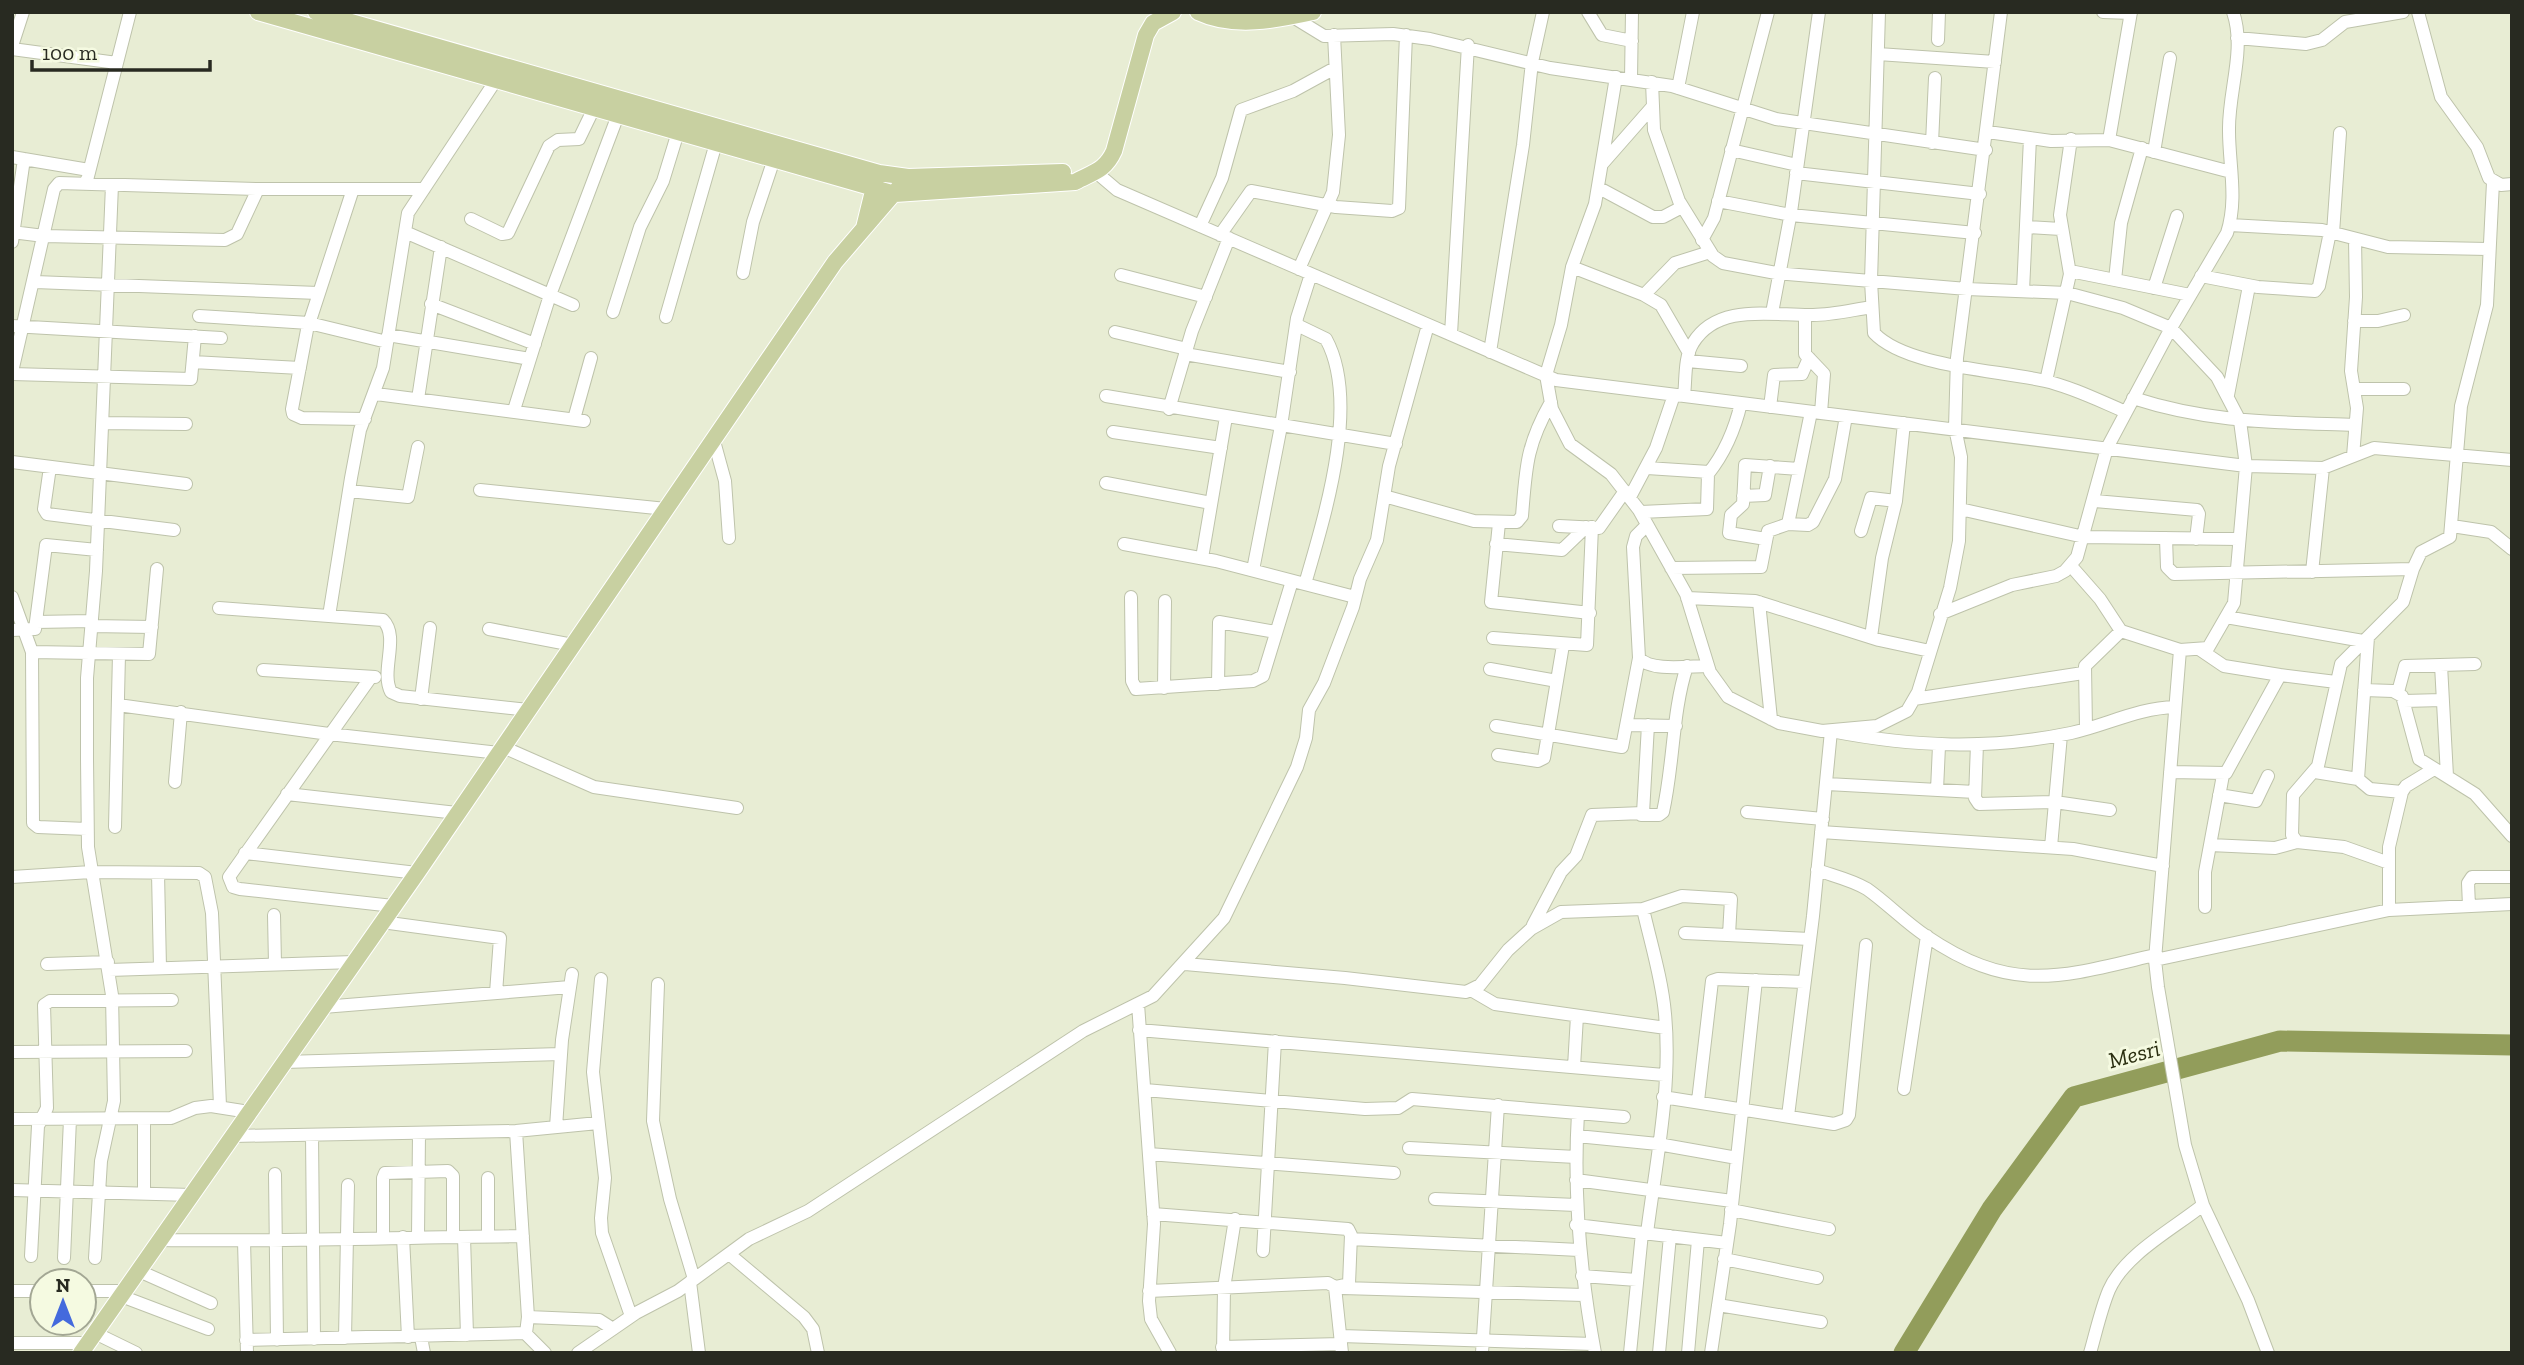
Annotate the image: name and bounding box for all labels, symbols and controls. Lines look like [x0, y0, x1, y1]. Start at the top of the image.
scale bar [32, 28, 210, 72]
text: 100 m [42, 40, 97, 65]
water label: Mesri [2105, 1034, 2163, 1074]
north arrow [28, 1267, 98, 1337]
text: N [56, 1274, 70, 1297]

